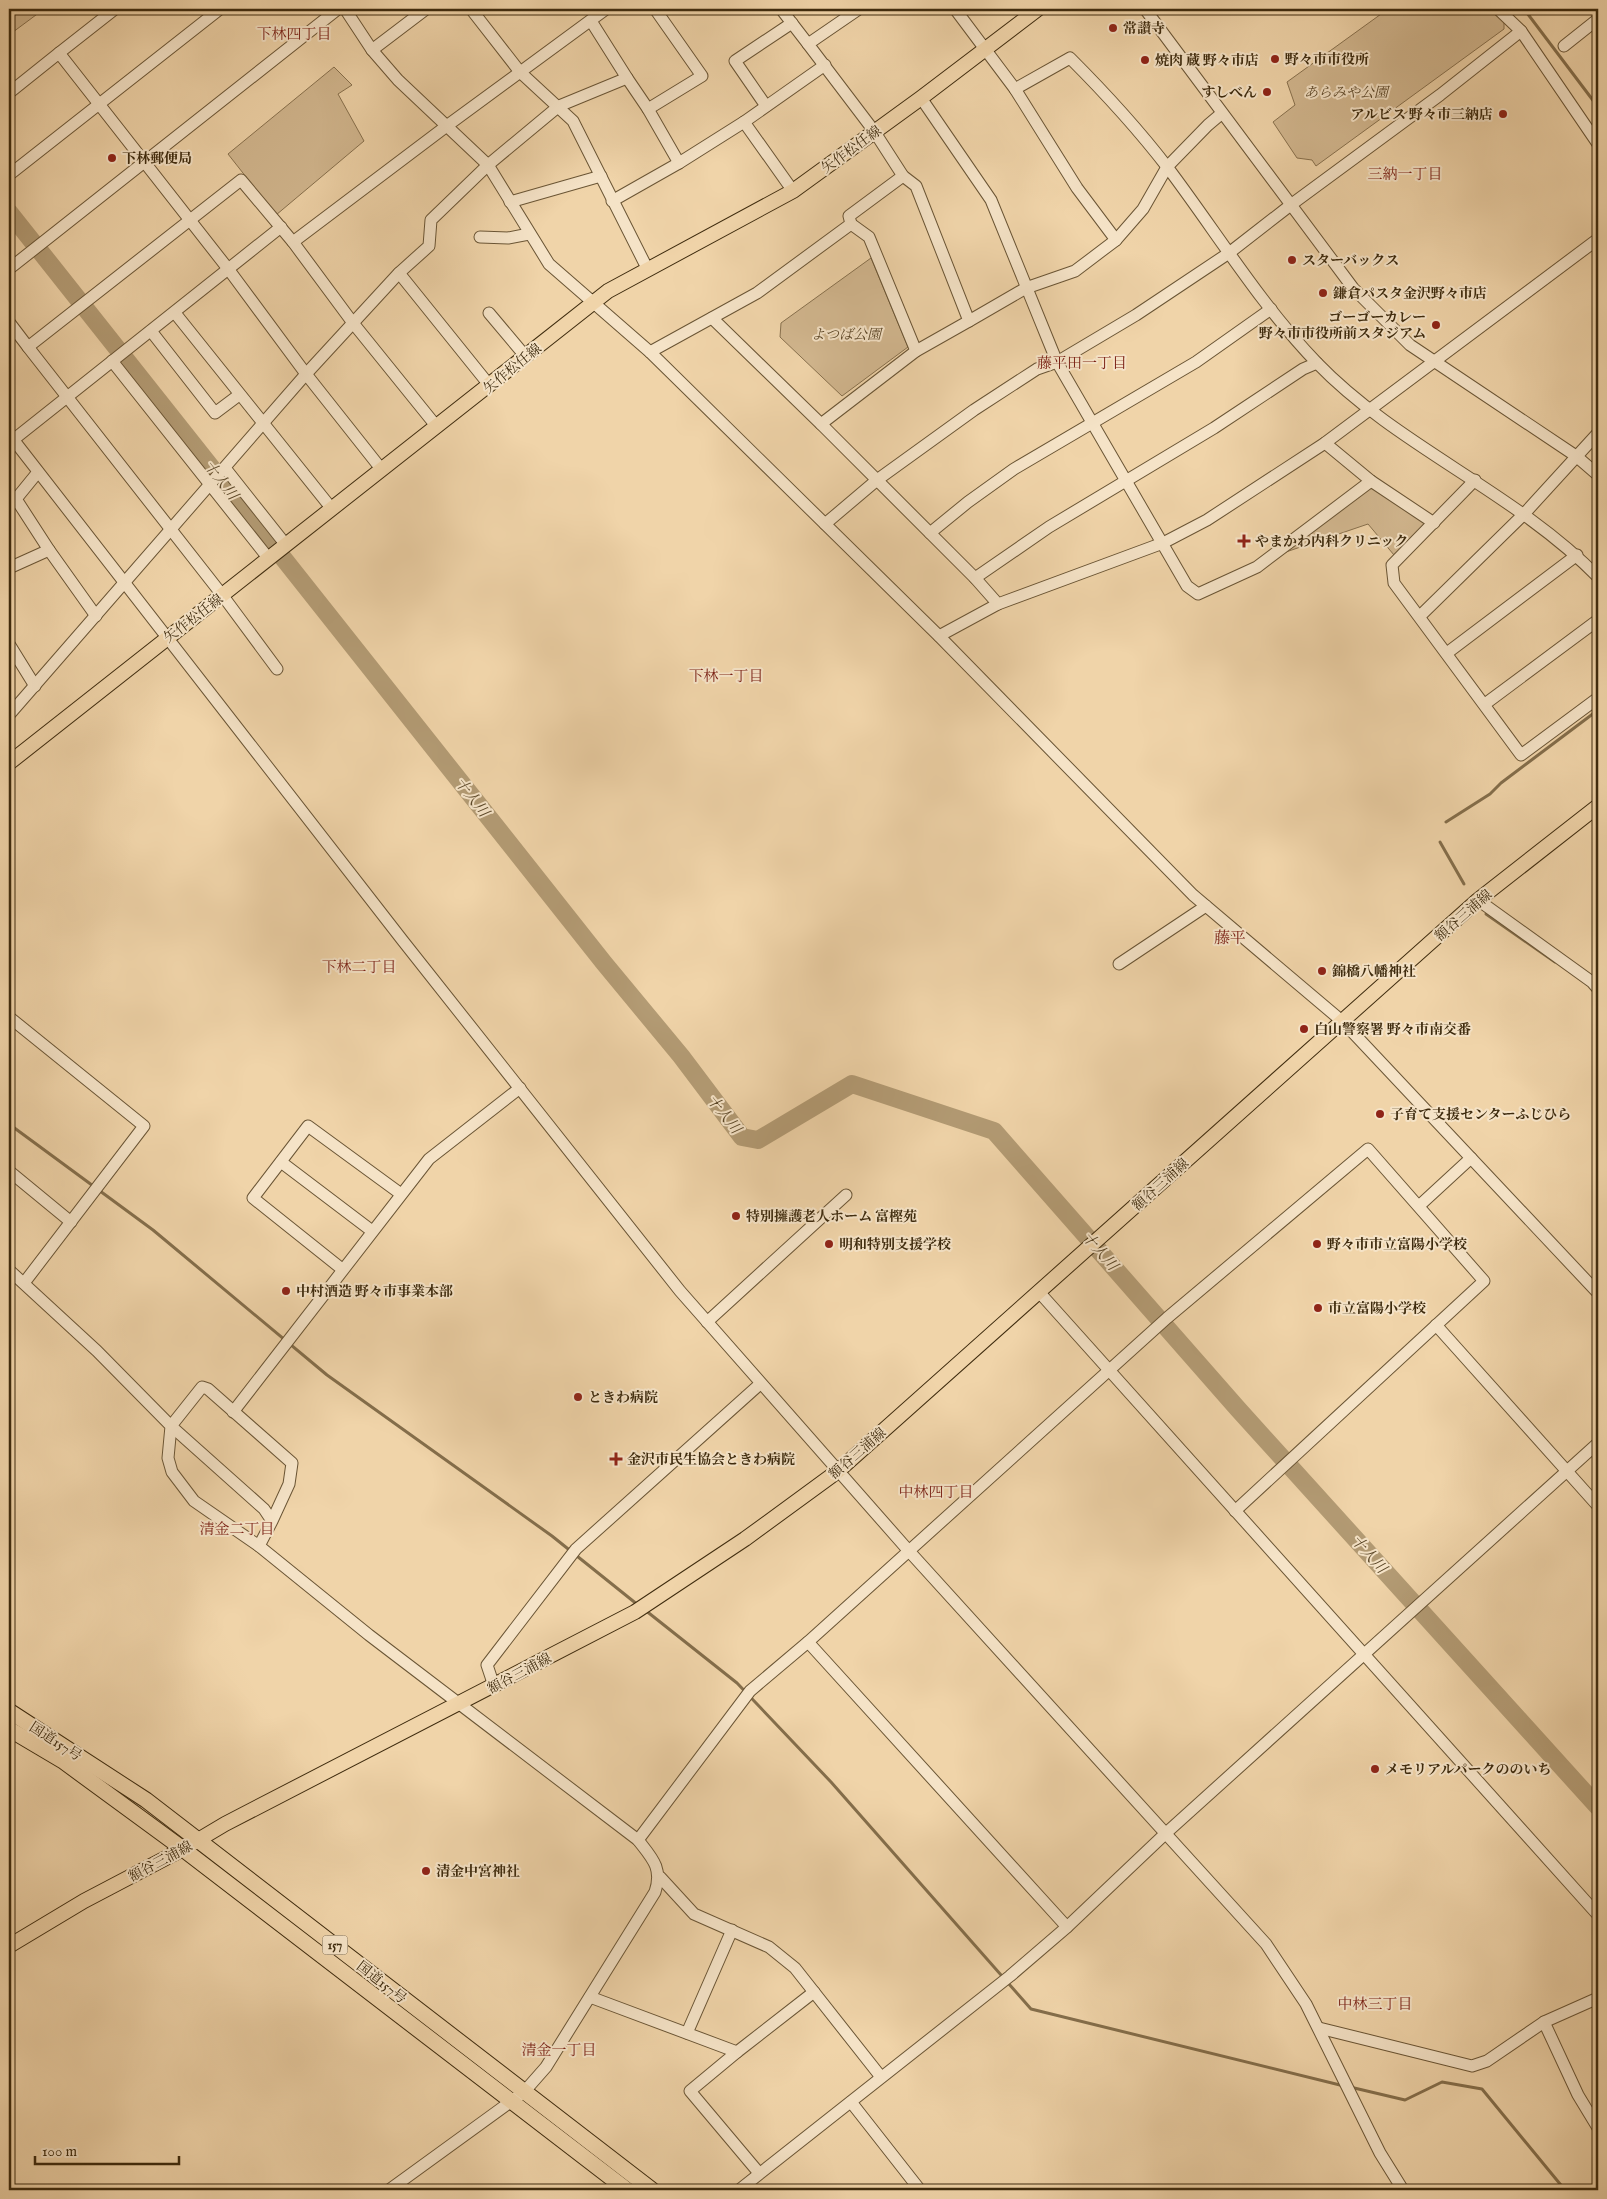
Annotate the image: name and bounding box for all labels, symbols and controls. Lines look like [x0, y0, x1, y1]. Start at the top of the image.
place label: 常讃寺 [1123, 20, 1165, 38]
marker: 常讃寺 [1107, 22, 1119, 34]
district label: 下林四丁目 [256, 25, 332, 44]
place label: 野々市市役所 [1285, 51, 1369, 69]
place label: 焼肉 蔵 野々市店 [1155, 52, 1259, 70]
marker: 野々市市役所 [1269, 53, 1281, 65]
marker: 焼肉 蔵 野々市店 [1139, 54, 1151, 66]
place label: すしべん [1201, 84, 1257, 102]
park label: あらみや公園 [1304, 84, 1390, 102]
marker: すしべん [1261, 86, 1273, 98]
place label: アルビス 野々市三納店 [1351, 106, 1493, 124]
marker: アルビス 野々市三納店 [1497, 108, 1509, 120]
street label: 矢作松任線 [818, 122, 885, 178]
place label: 下林郵便局 [122, 150, 192, 168]
marker: 下林郵便局 [106, 152, 118, 164]
district label: 三納一丁目 [1367, 165, 1443, 184]
place label: スターバックス [1302, 252, 1399, 270]
marker: スターバックス [1286, 254, 1298, 266]
place label: 鎌倉パスタ金沢野々市店 [1333, 285, 1487, 303]
marker: 鎌倉パスタ金沢野々市店 [1317, 287, 1329, 299]
place label: ゴーゴーカレー 野々市市役所前スタジアム [1259, 309, 1426, 343]
marker: ゴーゴーカレー 野々市市役所前スタジアム [1430, 319, 1442, 331]
park label: よつば公園 [811, 326, 883, 344]
street label: 矢作松任線 [480, 340, 545, 398]
district label: 藤平田一丁目 [1037, 354, 1127, 373]
water label: 十人川 [199, 457, 243, 505]
place label: やまかわ内科クリニック [1255, 533, 1408, 551]
marker: やまかわ内科クリニック [1237, 534, 1251, 548]
street label: 矢作松任線 [160, 591, 227, 647]
district label: 下林一丁目 [688, 667, 764, 686]
water label: 十人川 [450, 774, 494, 822]
street label: 額谷三浦線 [1431, 886, 1496, 946]
district label: 藤平 [1214, 929, 1246, 949]
district label: 下林二丁目 [321, 958, 397, 977]
place label: 錦橋八幡神社 [1332, 963, 1416, 981]
marker: 錦橋八幡神社 [1316, 965, 1328, 977]
place label: 白山警察署 野々市南交番 [1314, 1021, 1471, 1039]
marker: 白山警察署 野々市南交番 [1298, 1023, 1310, 1035]
water label: 十人川 [702, 1091, 746, 1139]
place label: 子育て支援センターふじひら [1390, 1106, 1571, 1124]
marker: 子育て支援センターふじひら [1374, 1108, 1386, 1120]
street label: 額谷三浦線 [1129, 1155, 1193, 1215]
place label: 特別擁護老人ホーム 富樫苑 [746, 1208, 917, 1226]
marker: 特別擁護老人ホーム 富樫苑 [730, 1210, 742, 1222]
water label: 十人川 [1078, 1228, 1123, 1276]
place label: 明和特別支援学校 [839, 1236, 951, 1254]
place label: 野々市市立富陽小学校 [1327, 1236, 1467, 1254]
marker: 明和特別支援学校 [823, 1238, 835, 1250]
marker: 野々市市立富陽小学校 [1311, 1238, 1323, 1250]
place label: 中村酒造 野々市事業本部 [296, 1283, 453, 1301]
marker: 中村酒造 野々市事業本部 [280, 1285, 292, 1297]
place label: 市立富陽小学校 [1328, 1300, 1426, 1318]
marker: 市立富陽小学校 [1312, 1302, 1324, 1314]
place label: ときわ病院 [588, 1389, 658, 1407]
marker: ときわ病院 [572, 1391, 584, 1403]
street label: 額谷三浦線 [825, 1424, 890, 1484]
place label: 金沢市民生協会ときわ病院 [627, 1451, 795, 1469]
marker: 金沢市民生協会ときわ病院 [609, 1452, 623, 1466]
district label: 中林四丁目 [898, 1483, 974, 1502]
district label: 清金二丁目 [199, 1520, 275, 1539]
water label: 十人川 [1347, 1531, 1392, 1579]
street label: 額谷三浦線 [484, 1650, 555, 1698]
street label: 国道157号 [26, 1718, 85, 1765]
place label: メモリアルパークののいち [1385, 1761, 1551, 1779]
marker: メモリアルパークののいち [1369, 1763, 1381, 1775]
street label: 額谷三浦線 [125, 1838, 196, 1886]
place label: 清金中宮神社 [436, 1863, 520, 1881]
marker: 清金中宮神社 [420, 1865, 432, 1877]
road number: 157 [322, 1936, 348, 1954]
street label: 国道157号 [353, 1958, 410, 2008]
district label: 中林三丁目 [1337, 1995, 1413, 2014]
district label: 清金一丁目 [521, 2041, 597, 2060]
scale bar [35, 2134, 179, 2166]
text: 100 m [42, 2142, 78, 2161]

